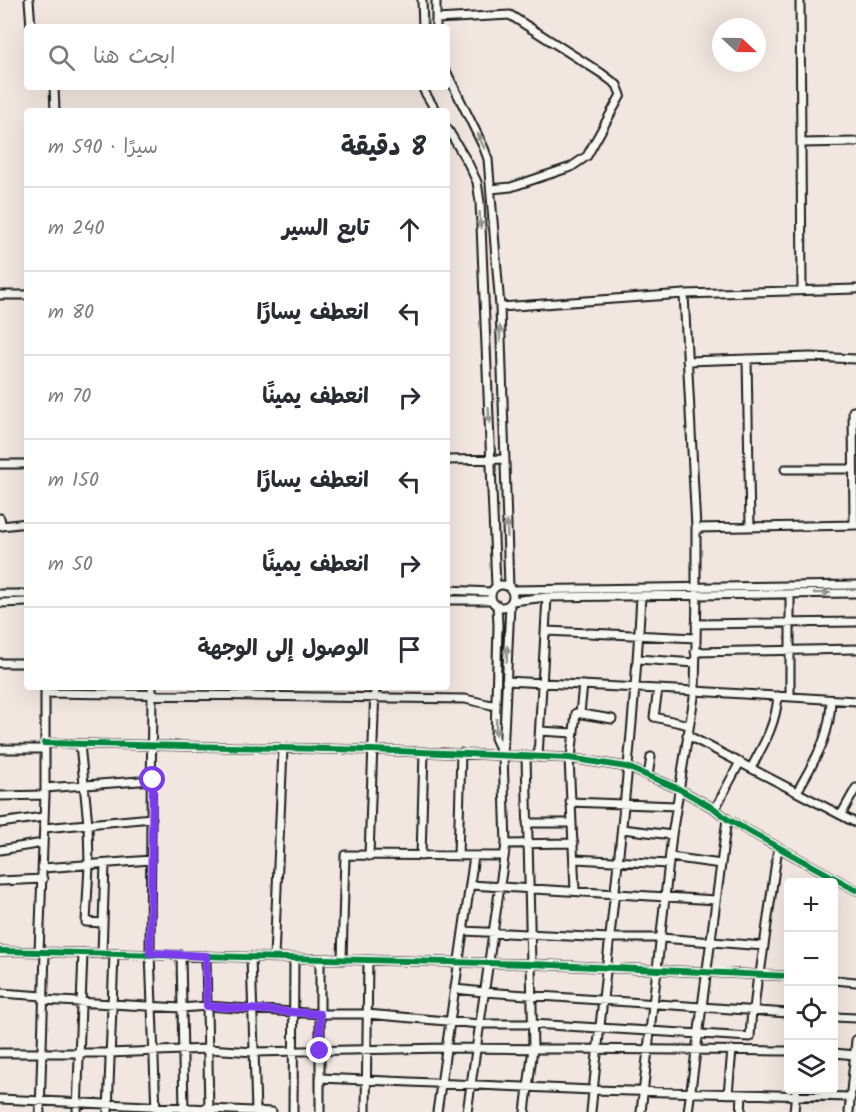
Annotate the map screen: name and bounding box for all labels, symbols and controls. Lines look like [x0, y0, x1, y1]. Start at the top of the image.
north arrow [712, 18, 766, 72]
search box [24, 24, 450, 90]
text: ابحث هنا [93, 40, 175, 75]
icon: search [45, 41, 78, 74]
text: 8 دقيقة [341, 127, 426, 169]
text: سيرًا · 590 m [48, 132, 158, 164]
one-way arrow [476, 132, 485, 149]
one-way arrow [476, 211, 485, 230]
text: تابع السير [282, 212, 369, 247]
text: 240 m [48, 213, 105, 245]
icon: ahead [393, 213, 426, 246]
text: انعطف يسارًا [257, 296, 369, 331]
text: 80 m [48, 297, 94, 329]
icon: left [393, 297, 426, 330]
one-way arrow [496, 325, 505, 344]
text: انعطف يمينًا [262, 380, 369, 415]
text: 70 m [48, 381, 91, 413]
icon: right [393, 381, 426, 414]
one-way arrow [485, 406, 494, 425]
text: انعطف يسارًا [257, 464, 369, 499]
text: 150 m [48, 465, 99, 497]
icon: left [393, 465, 426, 498]
one-way arrow [502, 519, 511, 538]
text: انعطف يمينًا [262, 548, 369, 583]
text: 50 m [48, 549, 93, 581]
icon: right [393, 549, 426, 582]
one-way arrow [812, 588, 831, 598]
text: الوصول إلى الوجهة [197, 632, 369, 667]
icon: arrive [393, 633, 426, 666]
one-way arrow [503, 645, 512, 664]
one-way arrow [491, 717, 500, 736]
route start [139, 766, 165, 792]
map controls [784, 878, 838, 1094]
button: + [784, 878, 838, 932]
button: − [784, 932, 838, 986]
button: locate [784, 986, 838, 1040]
route end [306, 1037, 332, 1063]
button: layers [784, 1040, 838, 1094]

